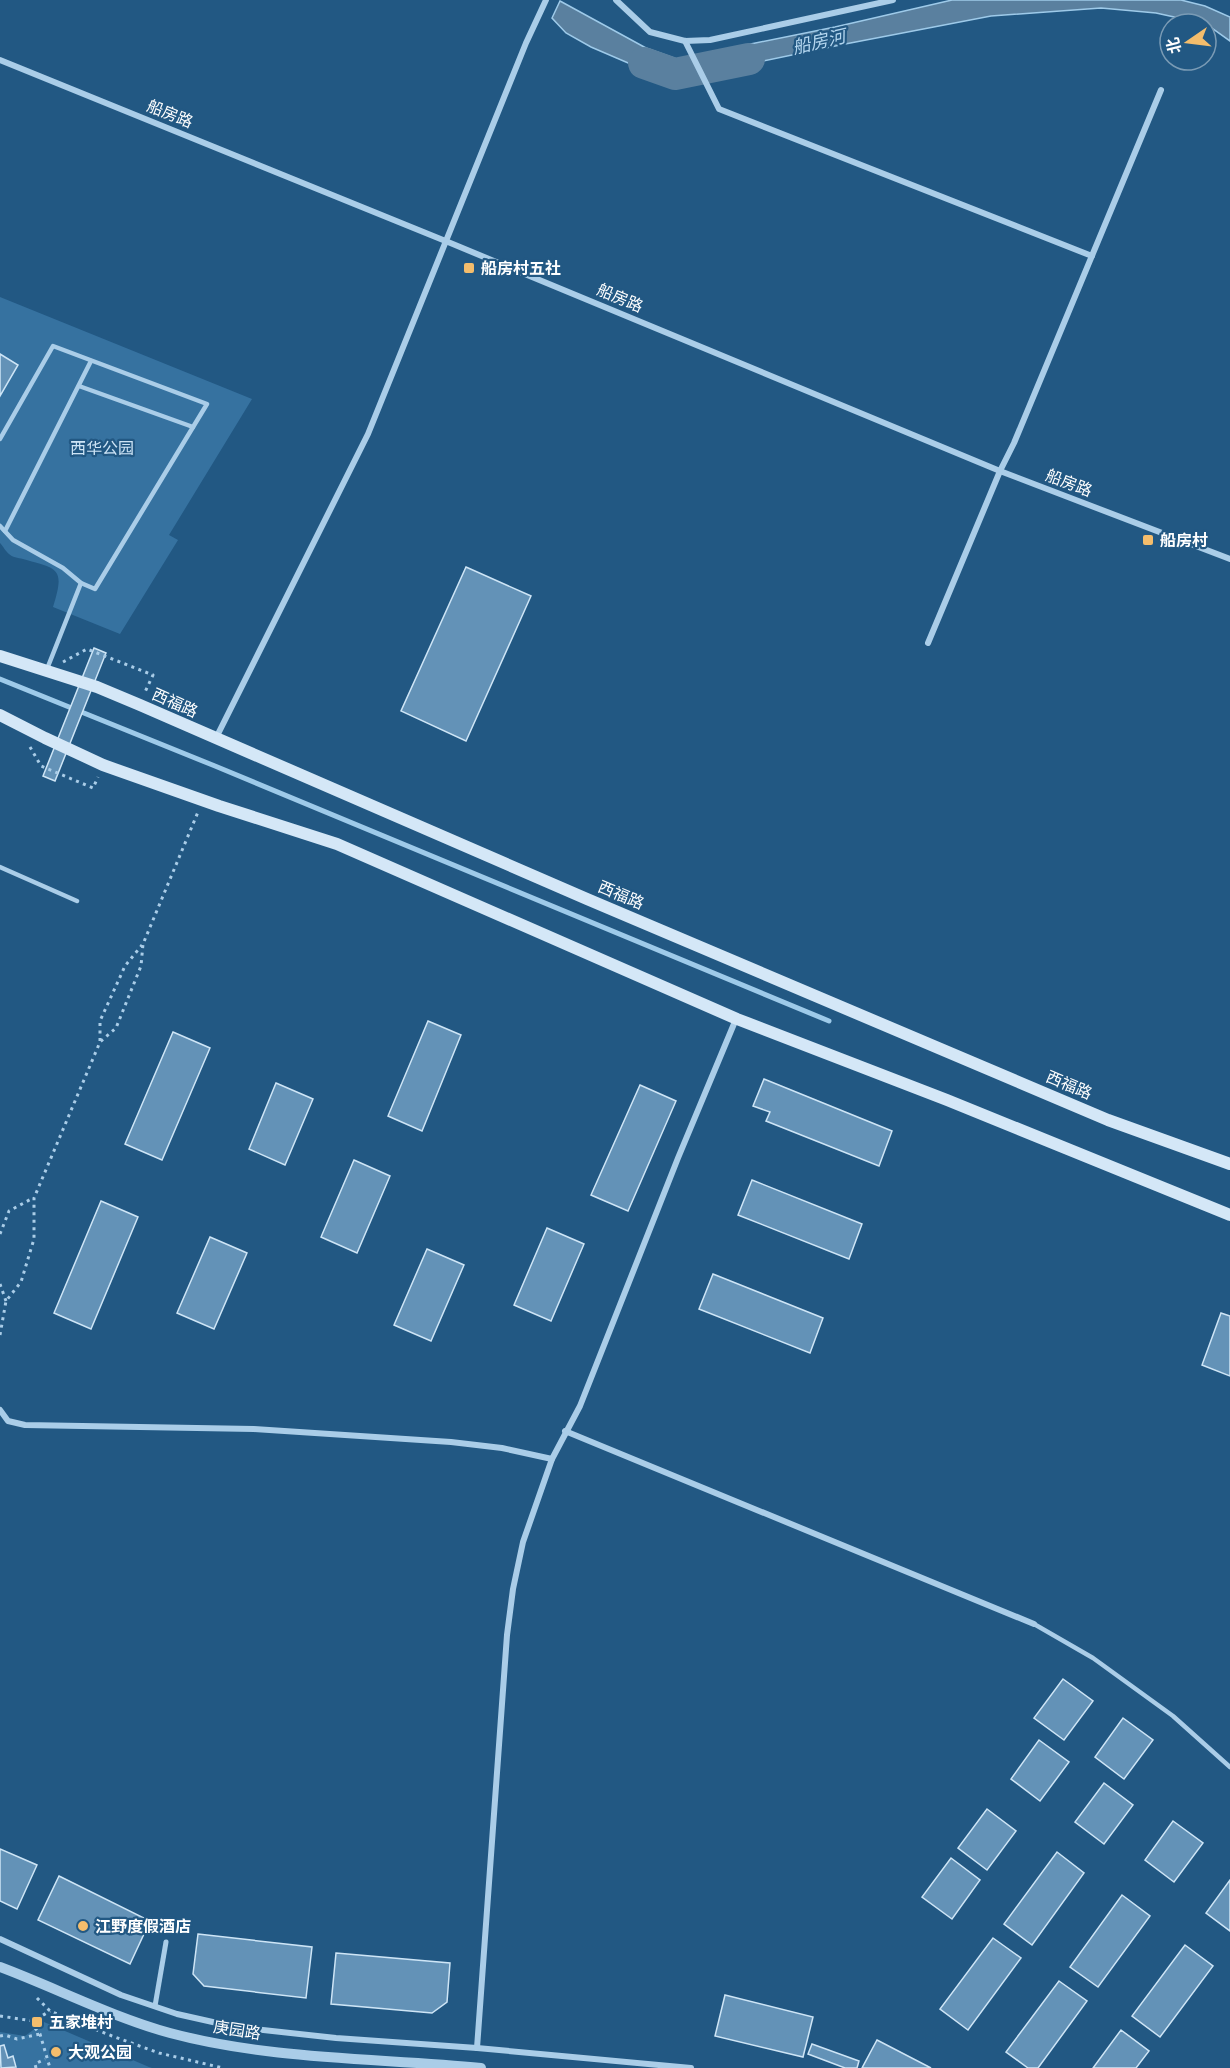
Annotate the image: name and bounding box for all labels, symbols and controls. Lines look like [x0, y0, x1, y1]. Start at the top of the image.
north arrow [1158, 12, 1218, 72]
water label: 船房河 [790, 25, 851, 59]
text: 北 [1163, 35, 1185, 56]
street label: 船房路 [144, 96, 196, 132]
place label: 船房村五社 [481, 259, 561, 278]
marker: 船房村五社 [462, 261, 476, 275]
street label: 船房路 [594, 280, 646, 316]
park label: 西华公园 [70, 439, 134, 458]
street label: 船房路 [1043, 466, 1095, 500]
place label: 船房村 [1160, 531, 1208, 550]
marker: 船房村 [1141, 533, 1155, 547]
street label: 西福路 [149, 685, 201, 721]
street label: 西福路 [595, 877, 647, 913]
street label: 西福路 [1043, 1067, 1095, 1103]
place label: 江野度假酒店 [95, 1917, 191, 1936]
marker: 江野度假酒店 [76, 1919, 90, 1933]
place label: 五家堆村 [49, 2013, 113, 2032]
marker: 五家堆村 [30, 2015, 44, 2029]
street label: 庚园路 [212, 2017, 262, 2043]
place label: 大观公园 [68, 2043, 132, 2062]
marker: 大观公园 [49, 2045, 63, 2059]

